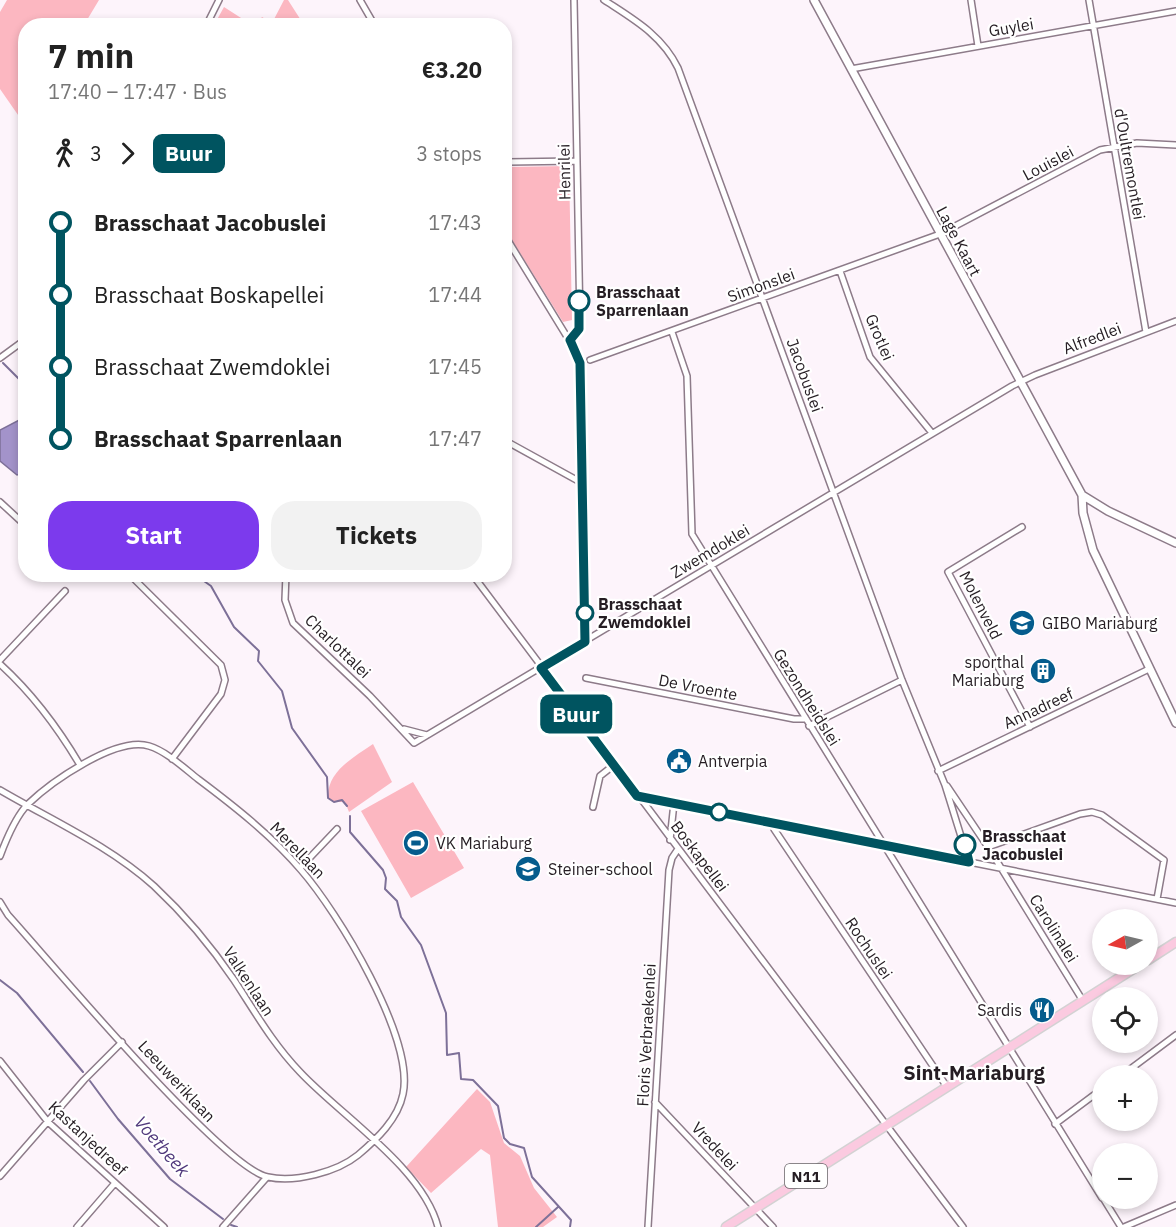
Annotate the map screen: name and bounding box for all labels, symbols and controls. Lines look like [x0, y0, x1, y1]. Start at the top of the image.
street label: Guylei [987, 13, 1035, 41]
text: 7 min [48, 34, 134, 77]
text: €3.20 [422, 55, 482, 84]
text: 17:40 – 17:47 · Bus [48, 78, 227, 105]
street label: d'Oultremontlei [1110, 107, 1150, 221]
icon: walk [48, 137, 81, 170]
icon: forward [111, 137, 144, 170]
text: Buur [165, 139, 213, 167]
text: 3 [90, 140, 102, 167]
text: 3 stops [416, 140, 482, 167]
street label: Louislei [1019, 141, 1077, 185]
street label: Henrilei [554, 144, 574, 200]
street label: Lage Kaart [932, 203, 986, 279]
text: Brasschaat Jacobuslei [94, 208, 326, 237]
text: 17:43 [428, 209, 482, 236]
street label: Simonslei [725, 264, 797, 306]
text: Brasschaat Boskapellei [94, 280, 324, 309]
text: 17:44 [428, 281, 482, 308]
place label: Brasschaat Sparrenlaan [596, 282, 689, 320]
marker: Brasschaat Sparrenlaan [568, 290, 590, 312]
street label: Grotlei [861, 311, 899, 363]
street label: Alfredlei [1060, 318, 1124, 358]
street label: Jacobuslei [782, 335, 828, 415]
text: Brasschaat Zwemdoklei [94, 352, 330, 381]
text: 17:45 [428, 353, 482, 380]
text: Brasschaat Sparrenlaan [94, 424, 342, 453]
text: 17:47 [428, 425, 482, 452]
button: Start [48, 501, 259, 570]
button: Tickets [271, 501, 482, 570]
street label: Zwemdoklei [667, 520, 753, 582]
street label: Molenveld [955, 567, 1007, 643]
place label: Brasschaat Zwemdoklei [598, 594, 691, 632]
marker: Brasschaat Zwemdoklei [576, 604, 594, 622]
school or university icon: GIBO Mariaburg [1007, 608, 1037, 638]
street label: Charlottalei [301, 610, 375, 682]
place label: GIBO Mariaburg [1042, 613, 1158, 633]
street label: Gezondheidslei [769, 645, 845, 749]
place label: sporthal Mariaburg [952, 652, 1025, 690]
building icon: sporthal Mariaburg [1028, 656, 1058, 686]
street label: De Vroente [657, 670, 739, 704]
street label: Annadreef [1000, 683, 1076, 733]
line badge: Buur [534, 694, 618, 734]
text: Buur [552, 700, 600, 728]
public building icon: Antverpia [664, 746, 694, 776]
place label: Antverpia [698, 751, 768, 771]
unlabelled marker [710, 803, 728, 821]
street label: Merellaan [266, 817, 330, 883]
street label: Boskapellei [667, 817, 733, 895]
place label: Brasschaat Jacobuslei [982, 826, 1066, 864]
sports icon: VK Mariaburg [401, 828, 431, 858]
place label: VK Mariaburg [436, 833, 532, 853]
marker: Brasschaat Jacobuslei [954, 834, 976, 856]
school or university icon: Steiner-school [513, 854, 543, 884]
place label: Steiner-school [548, 859, 653, 879]
street label: Carolinalei [1025, 890, 1083, 966]
north arrow [1092, 909, 1158, 975]
map controls [1092, 909, 1158, 1209]
street label: Rochuslei [841, 913, 897, 983]
street label: Valkenlaan [219, 943, 279, 1019]
street label: Floris Verbraekenlei [632, 963, 660, 1107]
button: locate [1092, 987, 1158, 1053]
restaurant icon: Sardis [1027, 995, 1057, 1025]
place label: Sardis [977, 1000, 1022, 1020]
street label: Leeuweriklaan [134, 1036, 220, 1126]
district label: Sint-Mariaburg [903, 1059, 1046, 1086]
button: + [1092, 1065, 1158, 1131]
street label: Kastanjedreef [45, 1097, 131, 1179]
water label: Voetbeek [129, 1111, 195, 1182]
street label: Vredelei [687, 1118, 743, 1174]
button: − [1092, 1143, 1158, 1209]
road number: N11 [785, 1164, 827, 1188]

